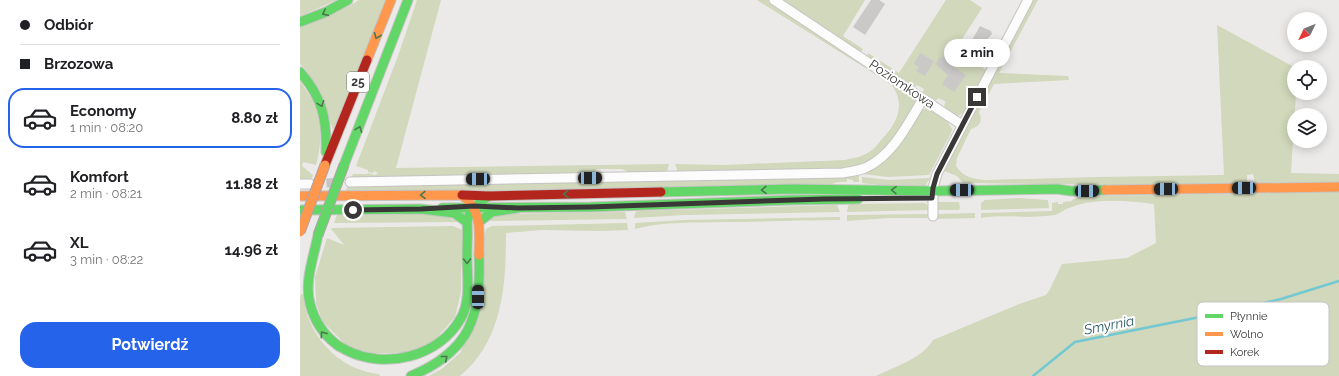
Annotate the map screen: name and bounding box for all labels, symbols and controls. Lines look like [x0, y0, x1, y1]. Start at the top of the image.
one-way arrow [321, 8, 329, 16]
north arrow [1287, 12, 1327, 52]
map controls [1287, 12, 1327, 148]
text: Odbiór [44, 16, 93, 34]
one-way arrow [373, 33, 381, 40]
callout: 2 min [944, 39, 1010, 67]
text: 2 min [960, 45, 994, 60]
text: Brzozowa [44, 55, 113, 73]
street label: Poziomkowa [866, 57, 938, 111]
button: locate [1287, 60, 1327, 100]
road number: 25 [347, 72, 369, 92]
route end [968, 88, 986, 106]
icon: car [22, 100, 58, 136]
one-way arrow [316, 101, 324, 108]
text: Economy [70, 102, 137, 120]
button: layers [1287, 108, 1327, 148]
text: 8.80 zł [231, 109, 278, 127]
text: 1 min · 08:20 [70, 120, 143, 135]
one-way arrow [354, 125, 362, 132]
icon: car [22, 166, 58, 202]
text: Komfort [70, 168, 129, 186]
car [578, 172, 602, 184]
car [466, 173, 490, 185]
text: 11.88 zł [226, 175, 278, 193]
car [1232, 182, 1256, 194]
car [1154, 183, 1178, 195]
car [950, 184, 974, 196]
car [1075, 185, 1099, 197]
text: 2 min · 08:21 [70, 186, 142, 201]
one-way arrow [761, 186, 767, 194]
one-way arrow [891, 186, 897, 194]
one-way arrow [563, 190, 569, 198]
one-way arrow [420, 191, 426, 199]
route start [344, 201, 362, 219]
icon: car [22, 232, 58, 268]
text: XL [70, 234, 88, 252]
text: 14.96 zł [225, 241, 278, 259]
text: 3 min · 08:22 [70, 252, 143, 267]
one-way arrow [463, 258, 471, 264]
car [472, 285, 484, 309]
legend [1197, 302, 1329, 366]
text: Płynnie [1230, 310, 1268, 323]
water label: Smyrnia [1081, 312, 1136, 338]
button: Potwierdź [20, 322, 280, 368]
text: Wolno [1230, 328, 1264, 341]
one-way arrow [320, 331, 328, 338]
text: Korek [1230, 346, 1259, 359]
one-way arrow [440, 356, 448, 363]

